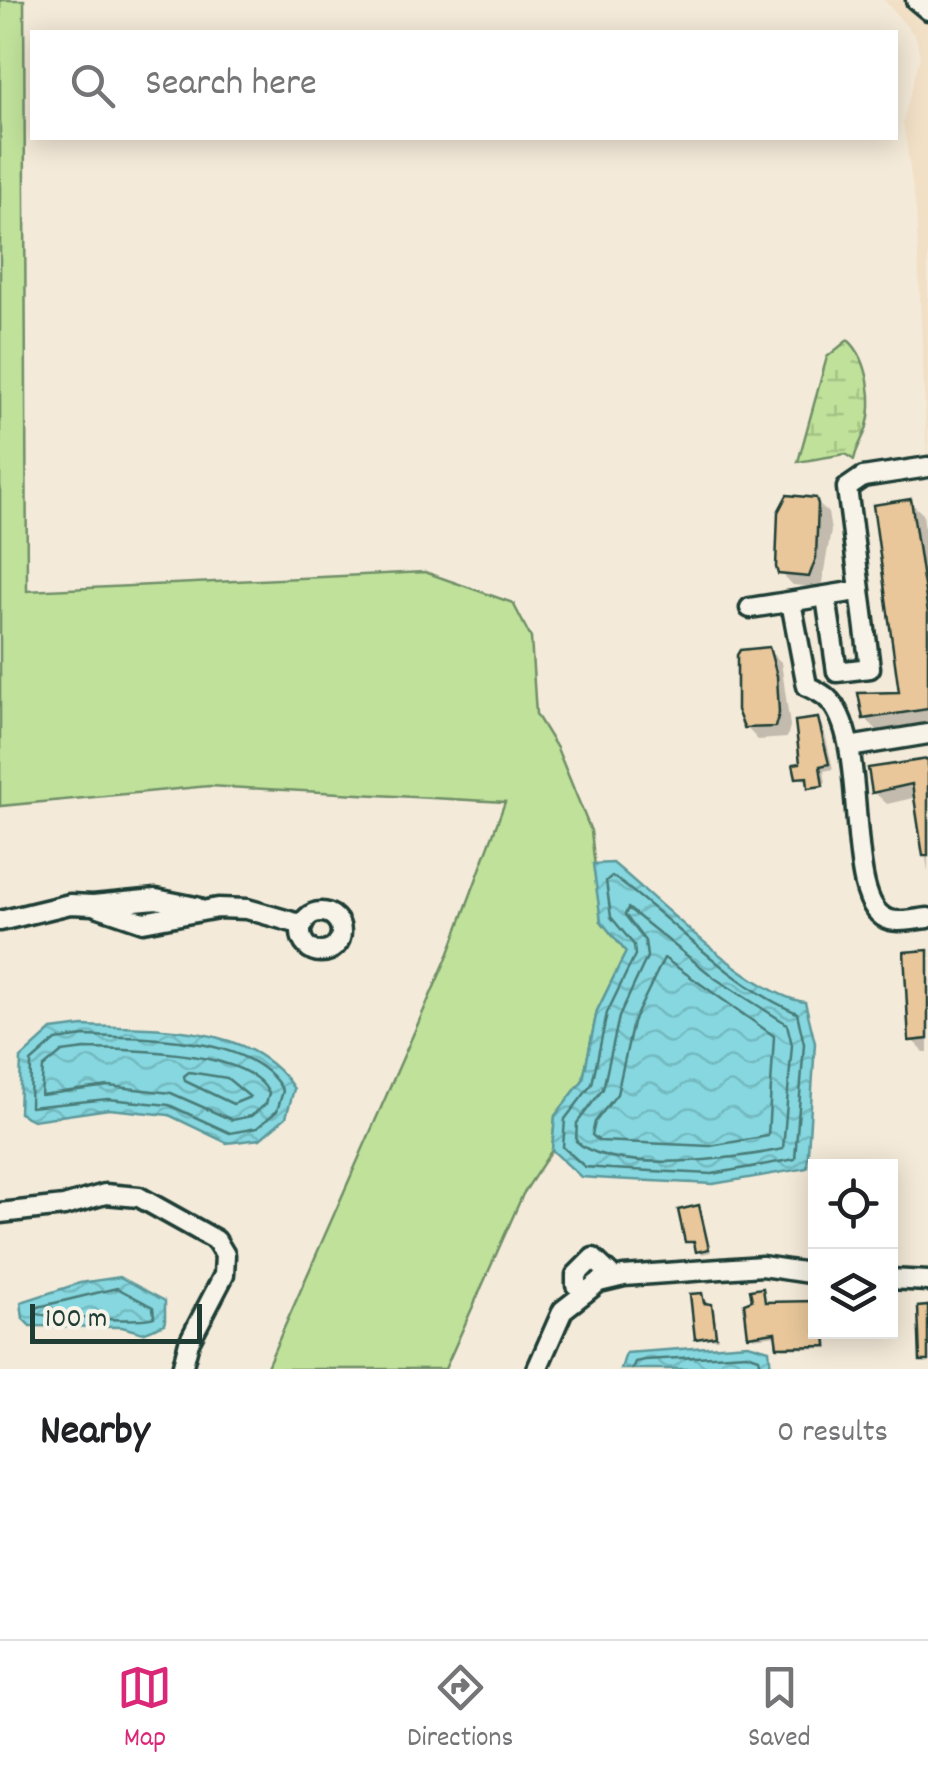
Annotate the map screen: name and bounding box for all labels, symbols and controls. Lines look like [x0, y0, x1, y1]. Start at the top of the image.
search box [30, 30, 898, 140]
icon: search [65, 58, 120, 113]
text: Search here [145, 58, 317, 113]
map controls [808, 1159, 898, 1339]
button: locate [808, 1159, 898, 1249]
button: layers [808, 1249, 898, 1339]
scale bar [30, 1299, 202, 1344]
text: 100 m [45, 1301, 107, 1341]
text: Nearby [40, 1404, 150, 1464]
text: 0 results [777, 1411, 888, 1457]
tab: Map [117, 1660, 172, 1760]
tab: Directions [407, 1660, 513, 1760]
tab: Saved [748, 1660, 811, 1760]

